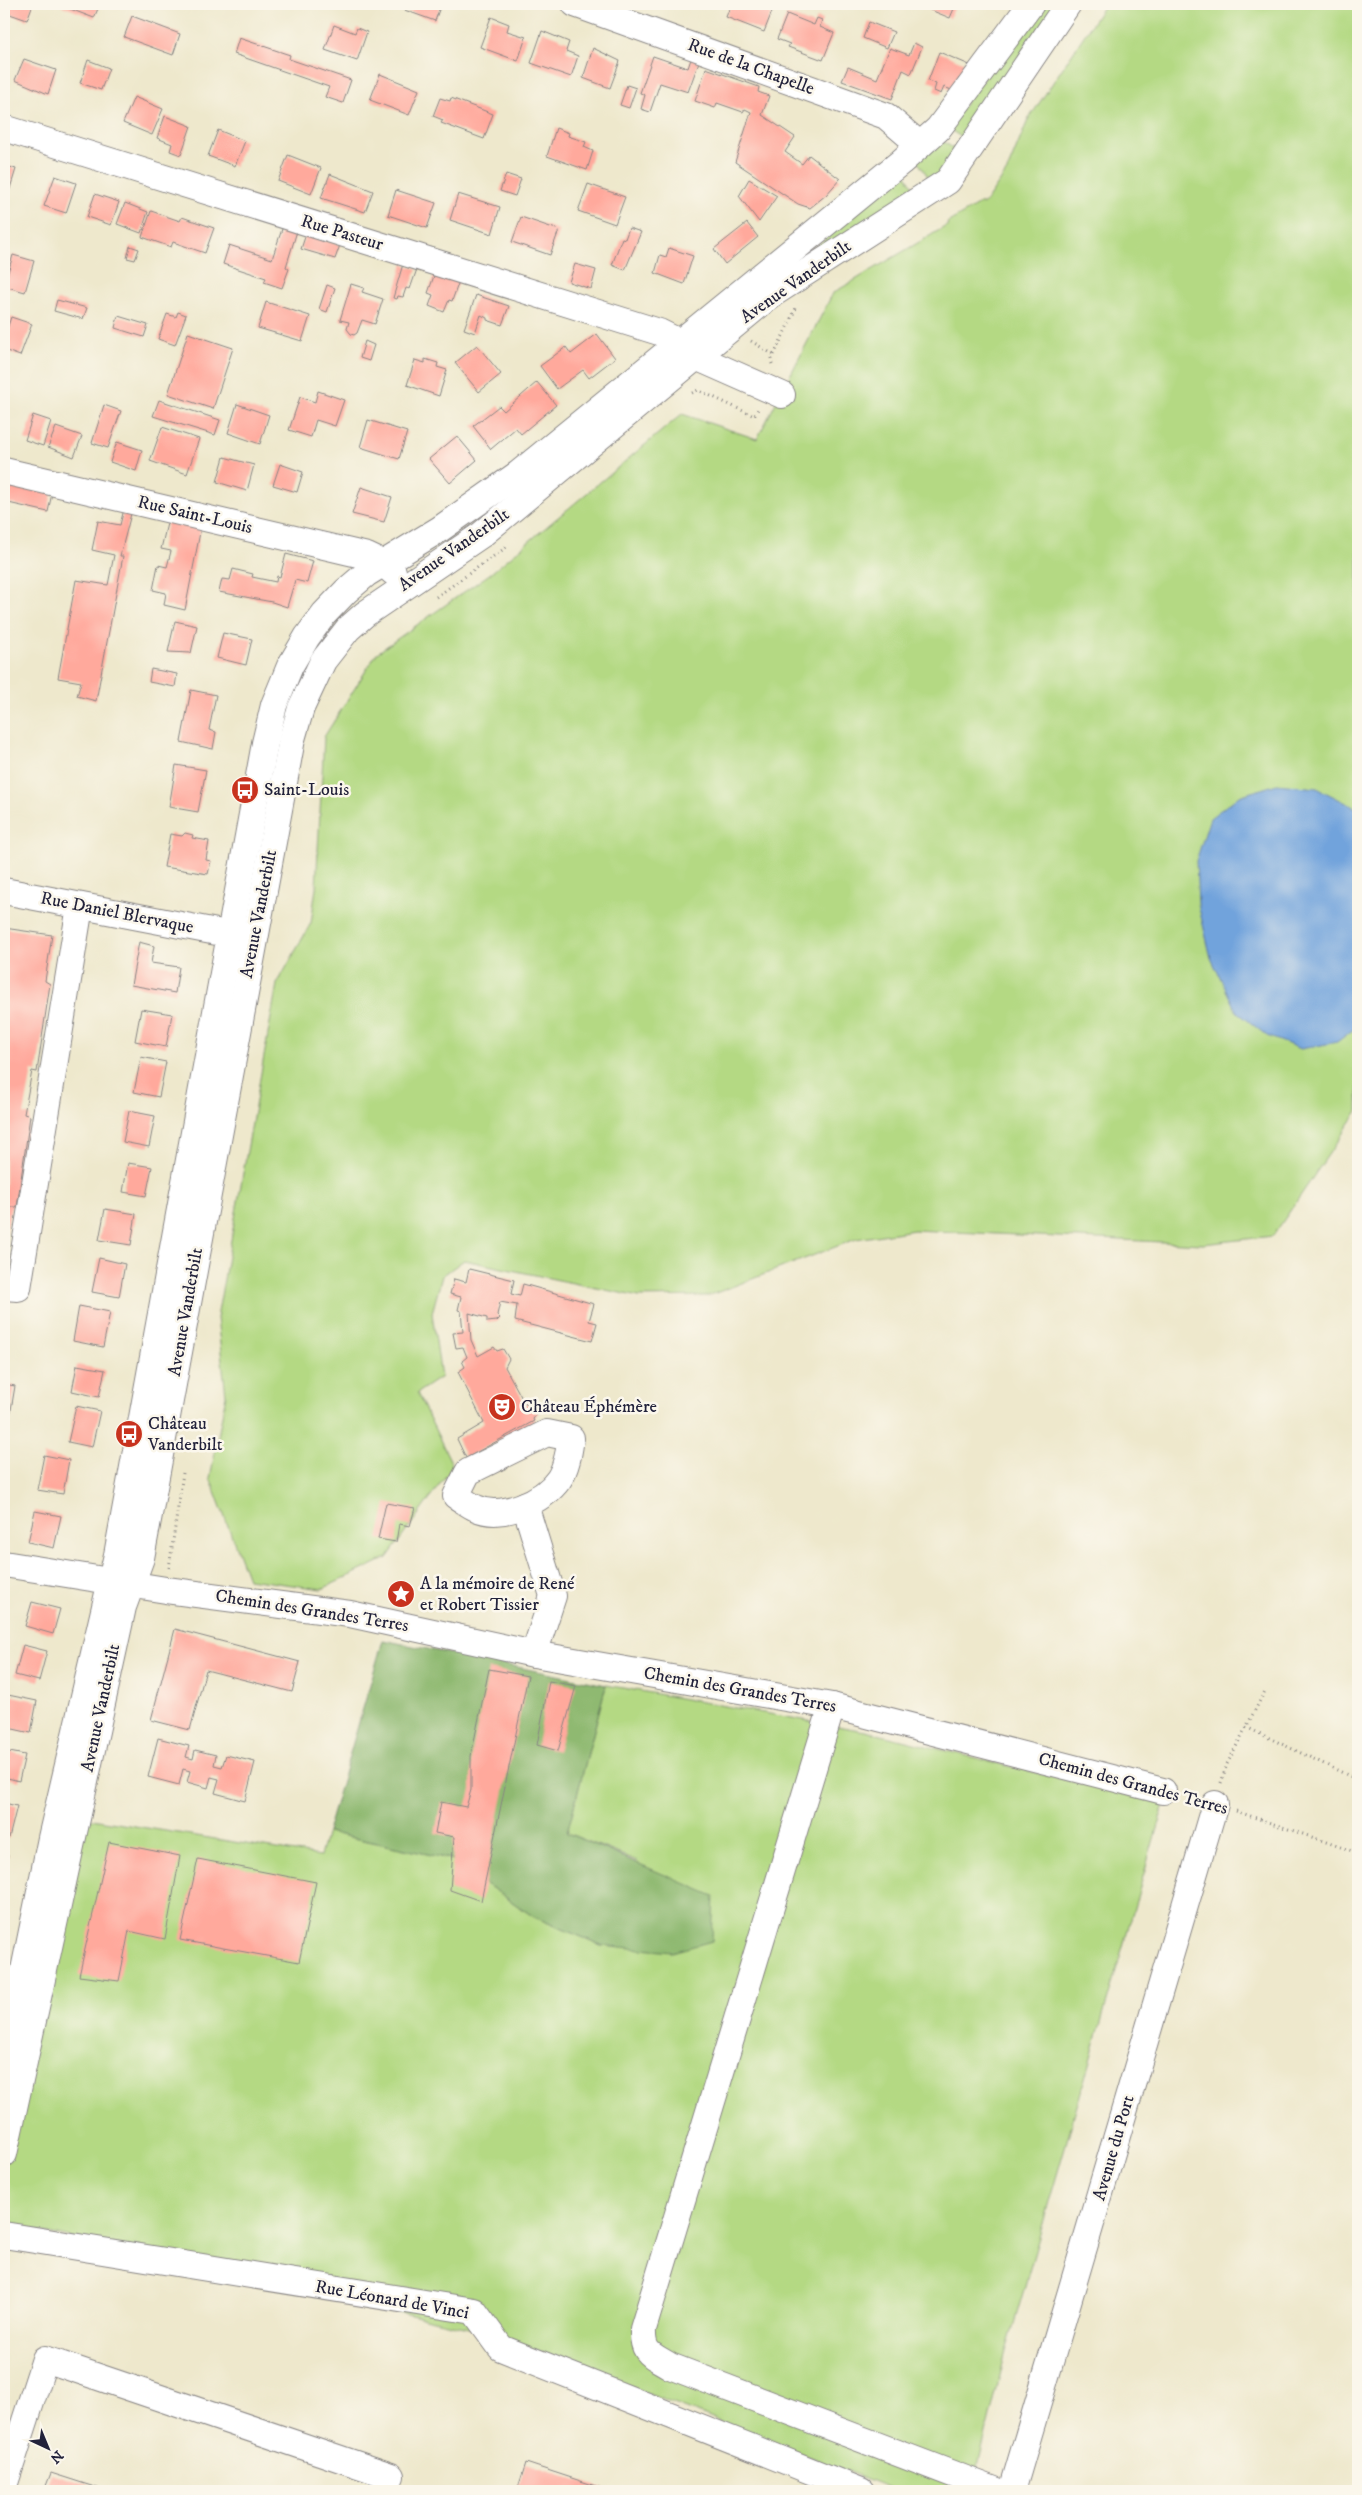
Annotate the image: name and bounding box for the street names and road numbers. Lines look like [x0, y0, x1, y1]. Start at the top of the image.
street label: Rue de la Chapelle [685, 34, 817, 100]
street label: Rue Pasteur [298, 210, 386, 256]
street label: Avenue Vanderbilt [736, 235, 856, 328]
street label: Rue Saint-Louis [135, 491, 255, 539]
street label: Avenue Vanderbilt [394, 503, 514, 596]
street label: Avenue Vanderbilt [236, 848, 282, 980]
street label: Rue Daniel Blervaque [39, 887, 195, 939]
street label: Avenue Vanderbilt [164, 1246, 208, 1378]
street label: Chemin des Grandes Terres [214, 1585, 410, 1637]
street label: Avenue Vanderbilt [77, 1642, 125, 1774]
street label: Chemin des Grandes Terres [642, 1662, 838, 1718]
street label: Chemin des Grandes Terres [1036, 1748, 1230, 1820]
street label: Avenue du Port [1088, 2093, 1140, 2203]
street label: Rue Léonard de Vinci [313, 2276, 471, 2324]

